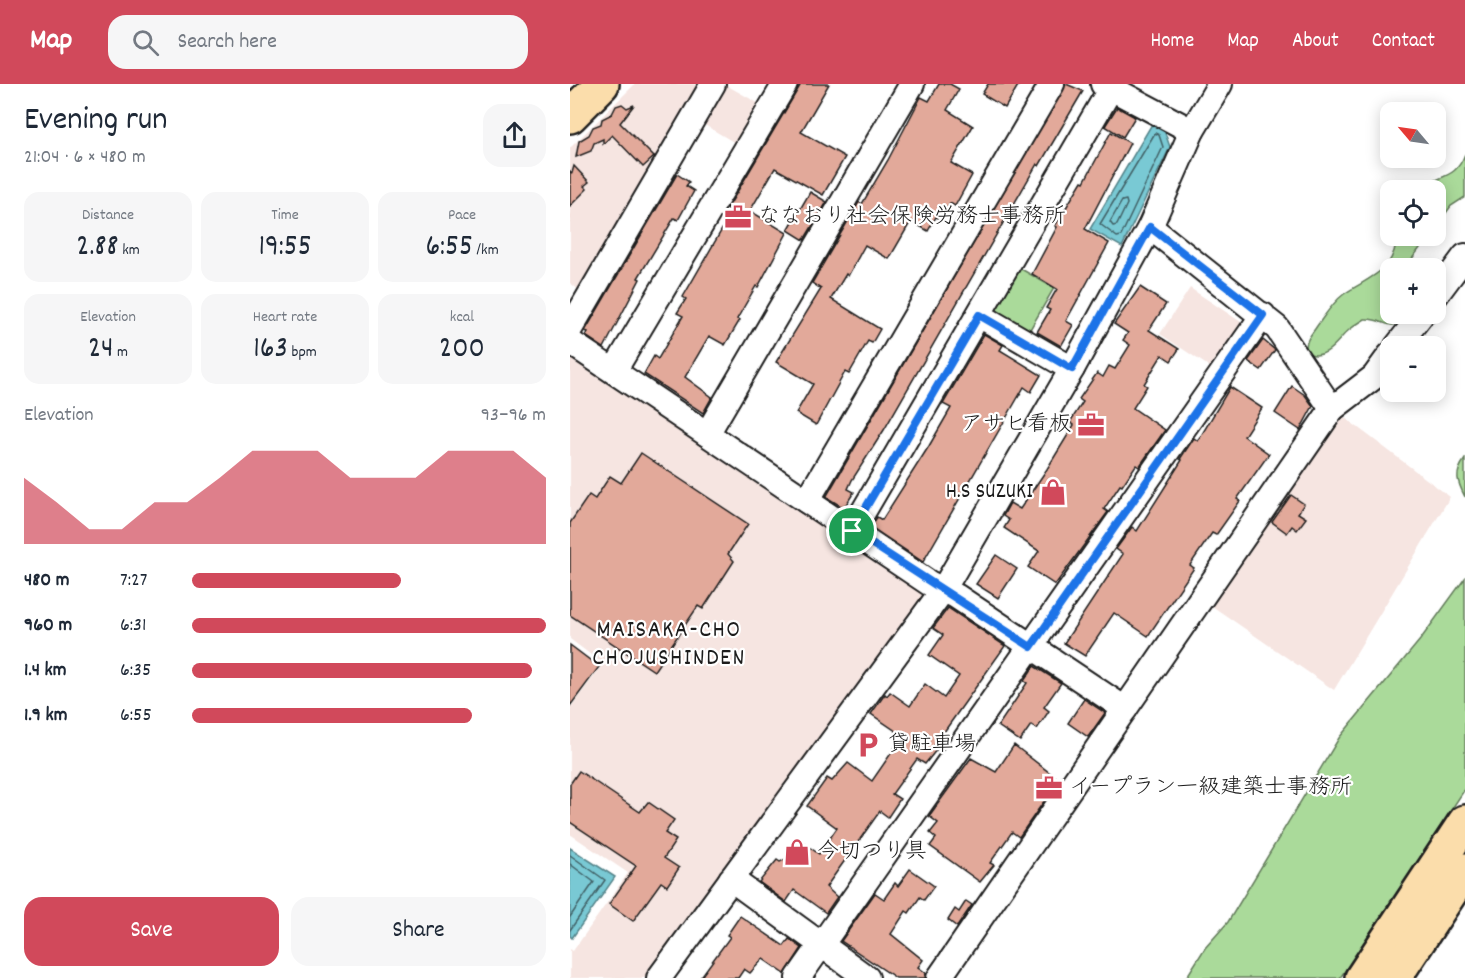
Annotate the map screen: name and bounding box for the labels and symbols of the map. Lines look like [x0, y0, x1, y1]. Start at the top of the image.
north arrow [1380, 102, 1446, 168]
office icon: ななおり社会保険労務士事務所 [723, 202, 753, 232]
place label: ななおり社会保険労務士事務所 [758, 202, 1066, 233]
place label: アサヒ看板 [961, 410, 1071, 441]
office icon: アサヒ看板 [1076, 410, 1106, 440]
place label: H.S SUZUKI [946, 477, 1033, 508]
shop icon: H.S SUZUKI [1038, 477, 1068, 507]
pin [826, 505, 877, 556]
district label: MAISAKA-CHO CHOJUSHINDEN [592, 614, 746, 676]
parking icon: 貸駐車場 [853, 730, 883, 760]
place label: 貸駐車場 [888, 730, 976, 761]
office icon: イープラン一級建築士事務所 [1034, 773, 1064, 803]
place label: イープラン一級建築士事務所 [1069, 773, 1352, 804]
shop icon: 今切つり具 [782, 837, 812, 867]
place label: 今切つり具 [817, 837, 927, 868]

